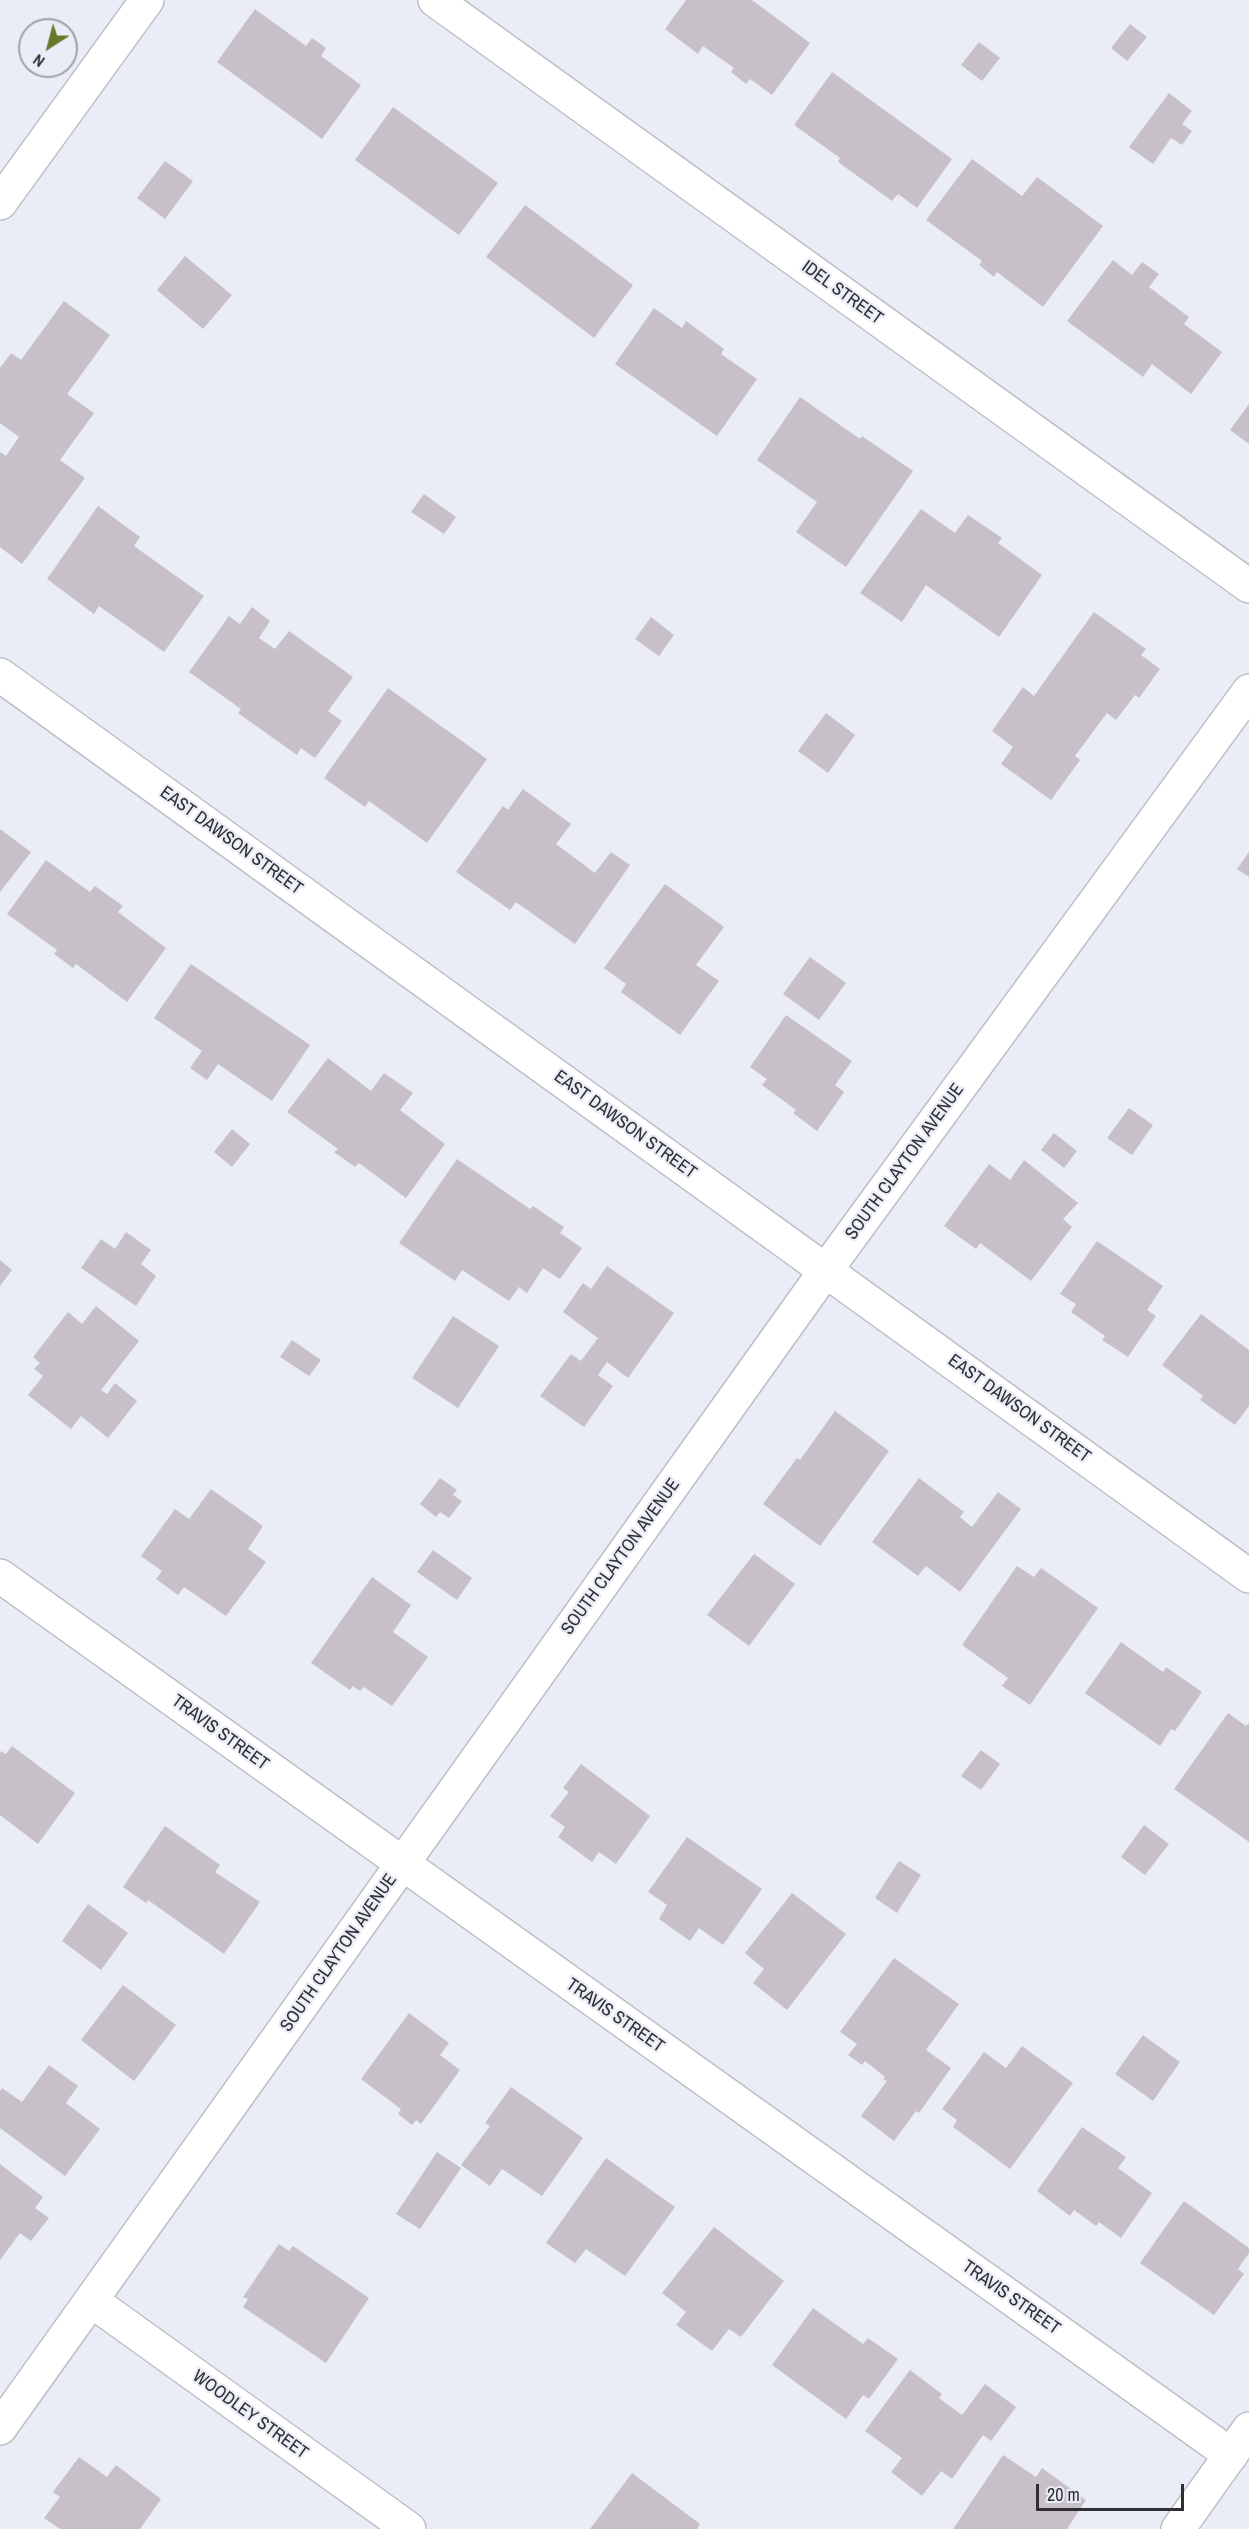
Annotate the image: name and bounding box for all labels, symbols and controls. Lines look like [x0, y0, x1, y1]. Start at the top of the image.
north arrow [18, 18, 78, 78]
text: N [28, 49, 49, 73]
street label: IDEL STREET [797, 256, 887, 330]
street label: EAST DAWSON STREET [156, 782, 306, 900]
street label: EAST DAWSON STREET [550, 1066, 700, 1184]
street label: SOUTH CLAYTON AVENUE [841, 1080, 969, 1244]
street label: EAST DAWSON STREET [944, 1350, 1094, 1468]
street label: SOUTH CLAYTON AVENUE [557, 1475, 685, 1639]
street label: TRAVIS STREET [167, 1691, 273, 1775]
street label: SOUTH CLAYTON AVENUE [276, 1870, 402, 2036]
street label: TRAVIS STREET [562, 1974, 668, 2058]
street label: TRAVIS STREET [958, 2256, 1064, 2340]
street label: WOODLEY STREET [188, 2366, 312, 2464]
scale bar [1039, 2472, 1188, 2510]
text: 20 m [1047, 2482, 1080, 2507]

